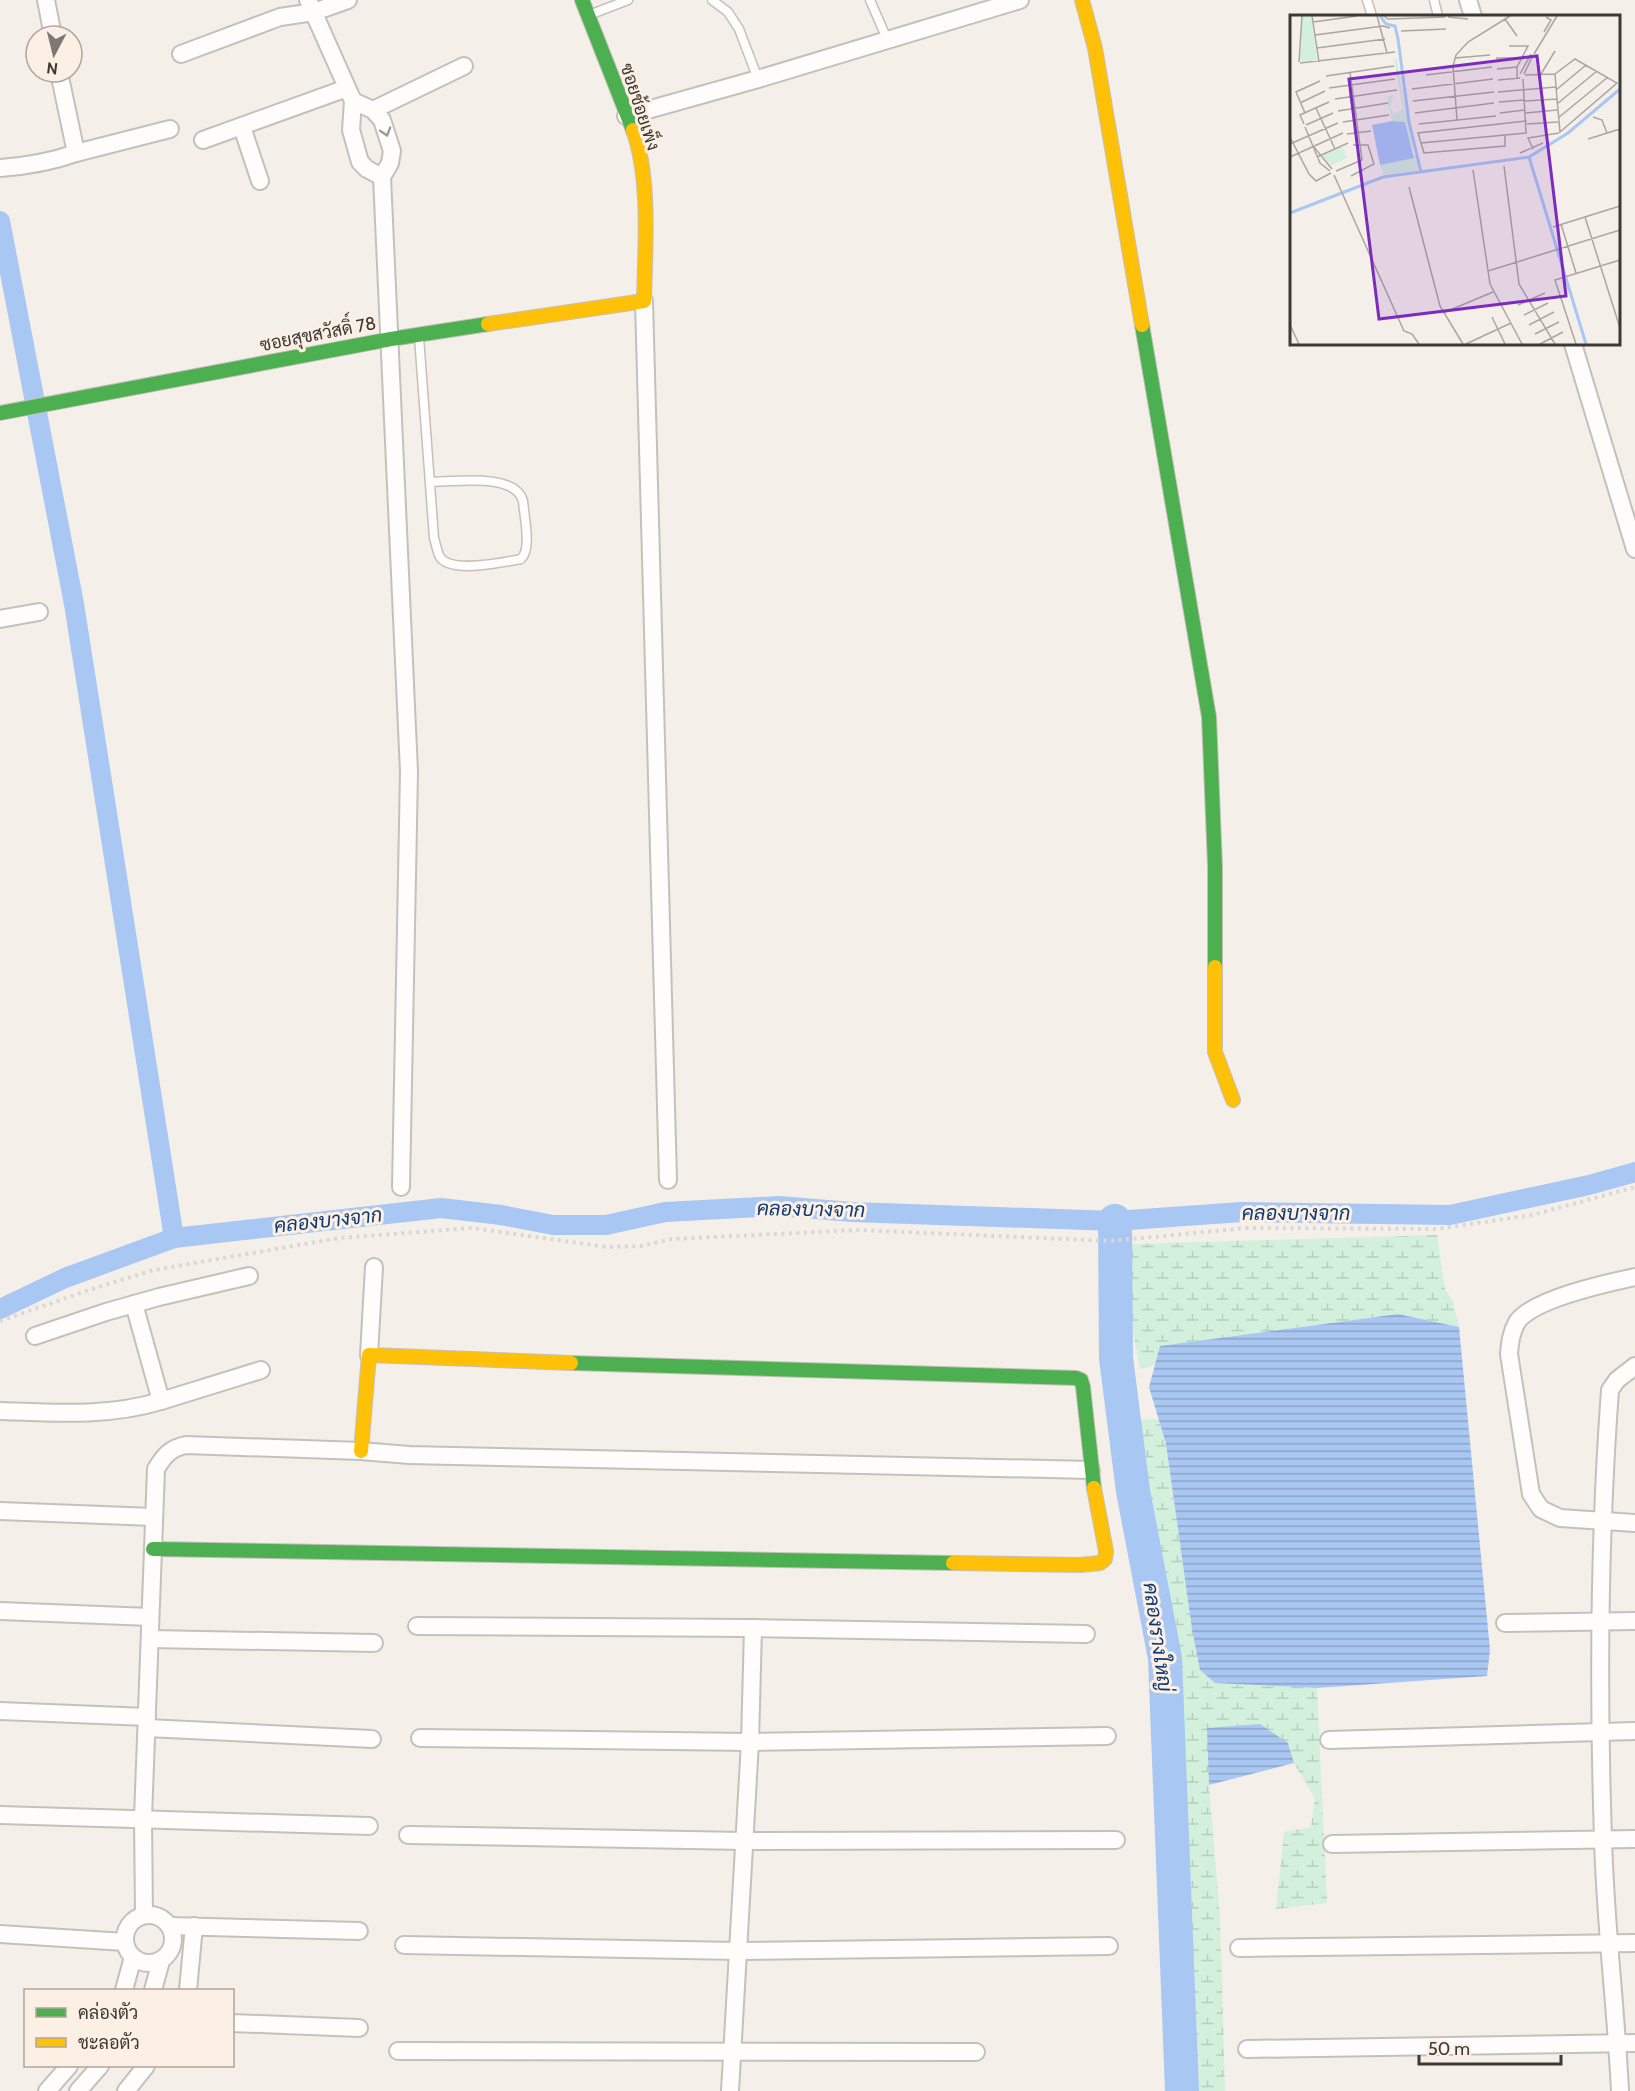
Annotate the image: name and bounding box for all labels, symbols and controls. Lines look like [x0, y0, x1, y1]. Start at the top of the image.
inset map [1290, 15, 1620, 345]
north arrow [24, 24, 84, 84]
text: N [45, 58, 59, 79]
street label: ซอยช้อยเพ็ง [616, 60, 667, 153]
one-way arrow [379, 126, 391, 137]
street label: ซอยสุขสวัสดิ์ 78 [257, 307, 378, 357]
water label: คลองบางจาก [757, 1196, 865, 1222]
water label: คลองบางจาก [1242, 1201, 1350, 1225]
water label: คลองบางจาก [273, 1202, 383, 1238]
water label: คลองรางใหญ่ [1138, 1581, 1179, 1694]
legend [24, 1989, 234, 2067]
text: คล่องตัว [78, 2001, 138, 2024]
scale bar [1419, 2028, 1562, 2066]
text: ชะลอตัว [78, 2032, 140, 2054]
text: 50 m [1428, 2038, 1470, 2060]

